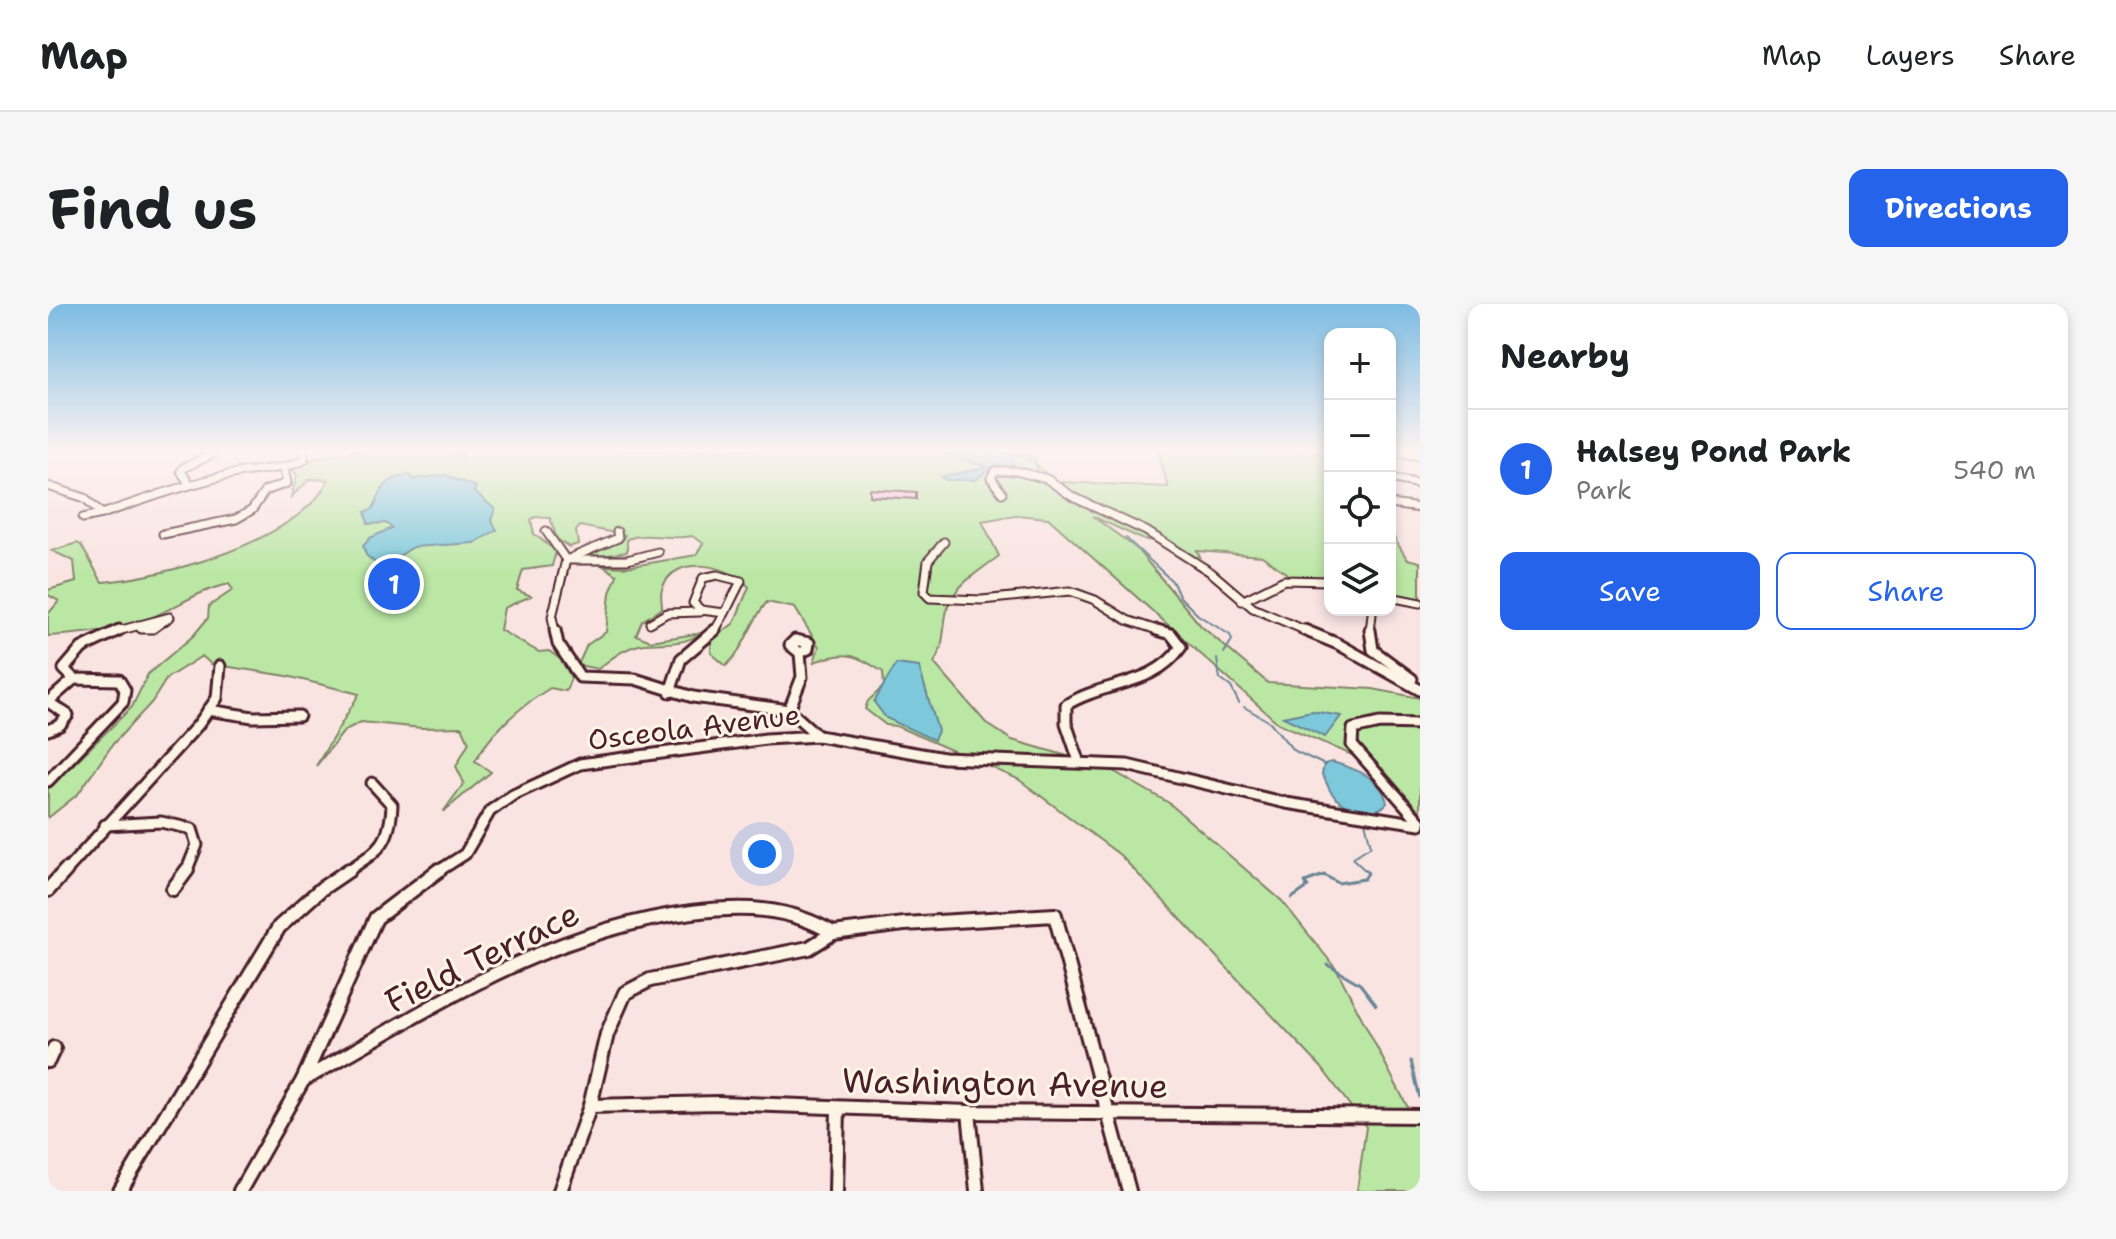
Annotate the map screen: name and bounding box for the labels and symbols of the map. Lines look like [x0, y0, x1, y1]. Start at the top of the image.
pin: 1 [368, 554, 420, 614]
street label: Osceola Avenue [586, 695, 802, 759]
your location [742, 834, 782, 874]
street label: Field Terrace [377, 890, 587, 1024]
street label: Washington Avenue [841, 1057, 1169, 1109]

